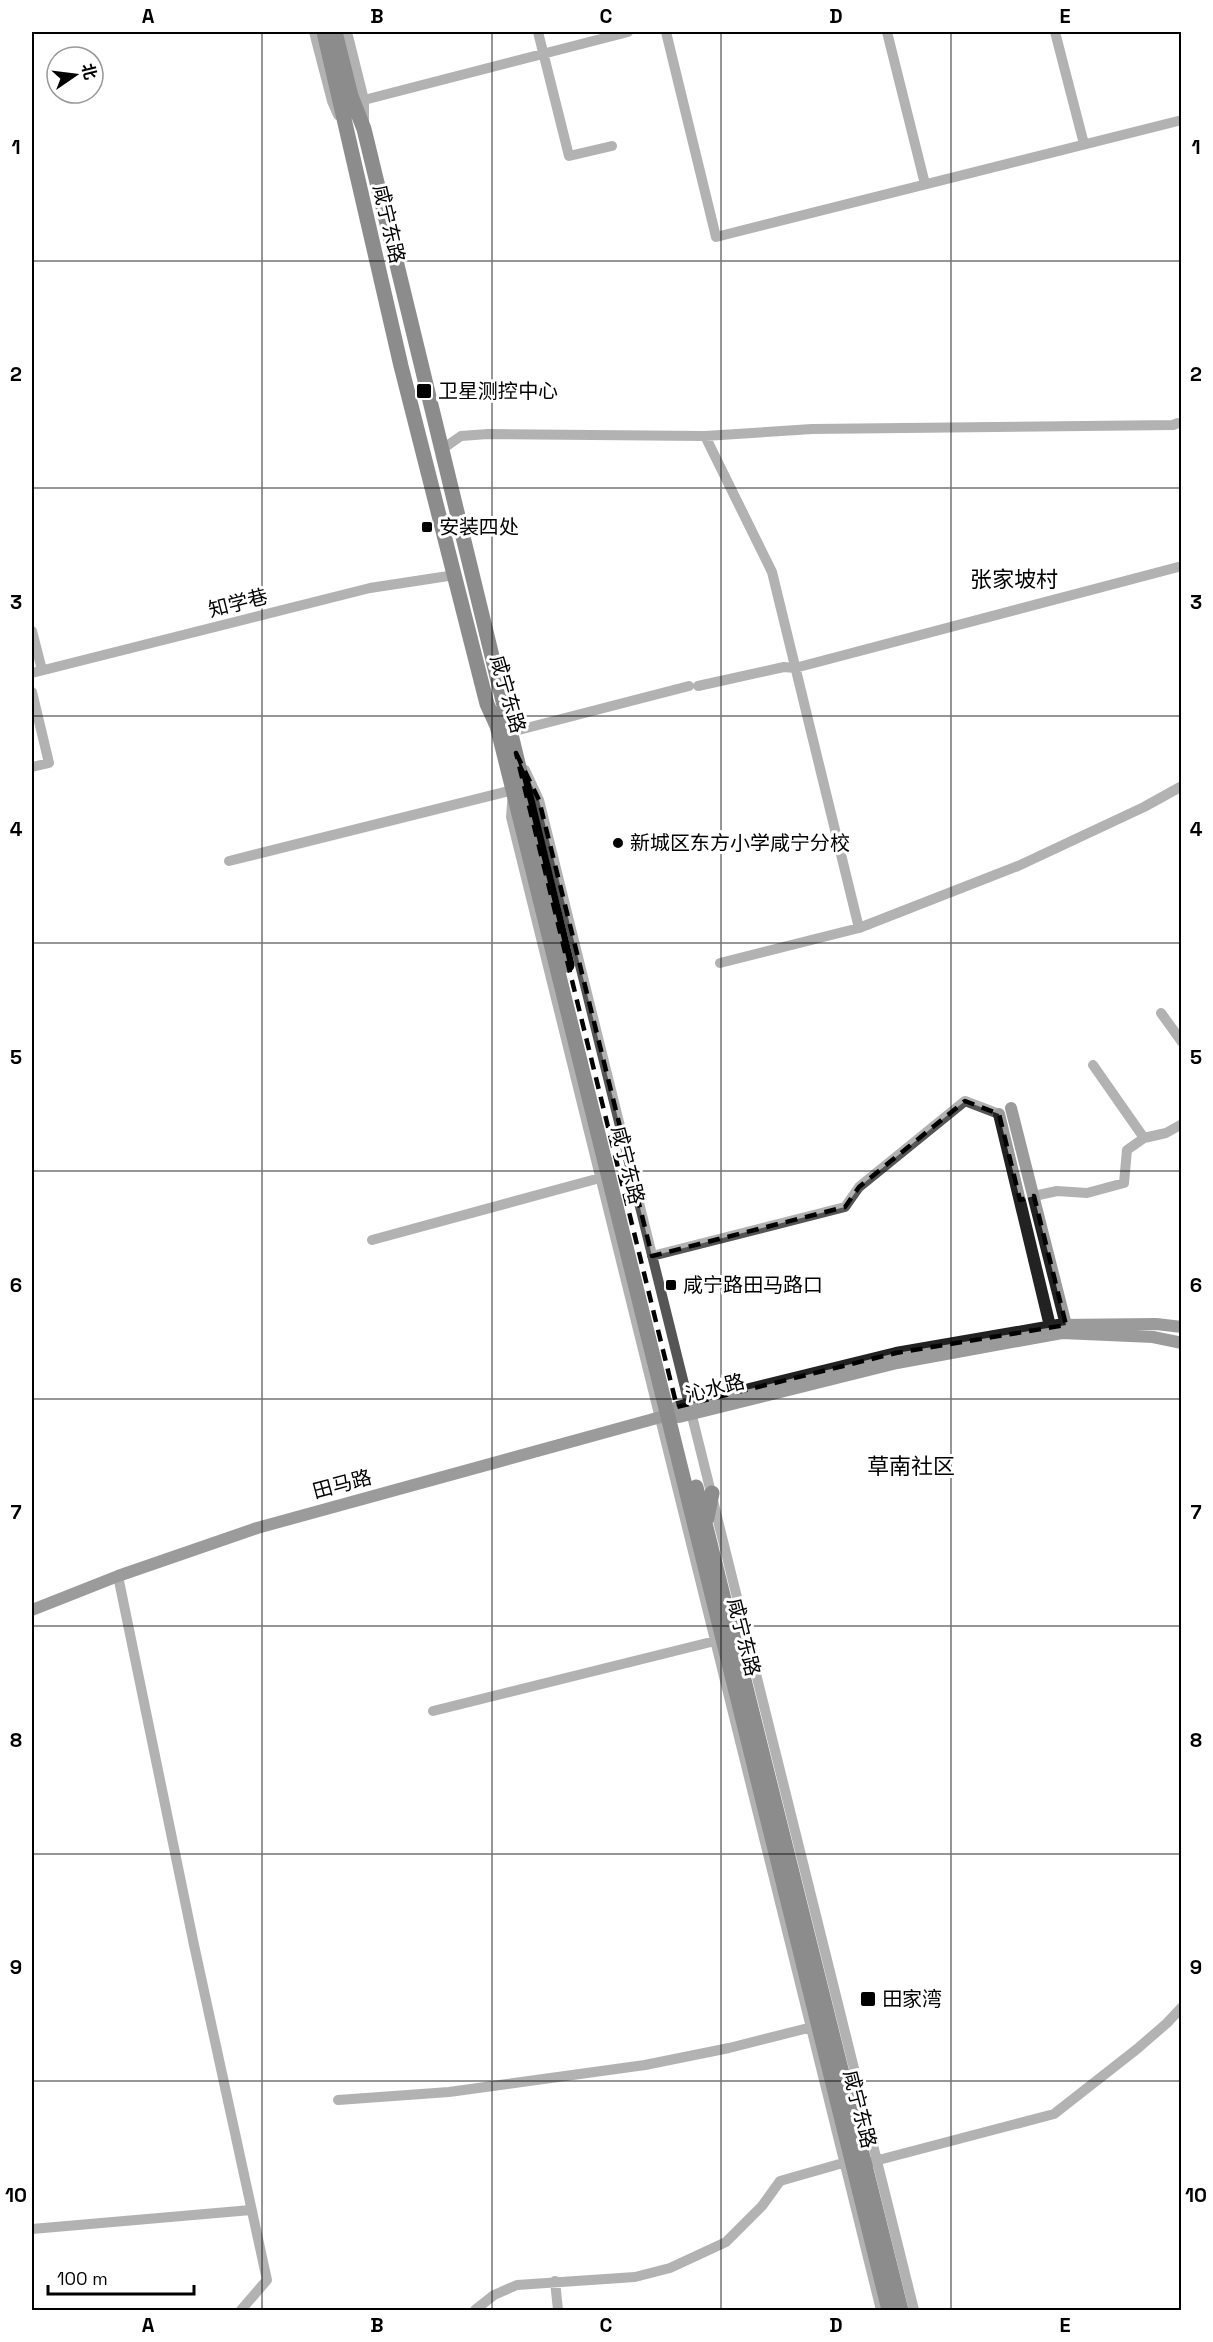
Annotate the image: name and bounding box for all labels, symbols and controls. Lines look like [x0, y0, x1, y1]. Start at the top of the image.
text: A [142, 3, 155, 29]
text: B [370, 3, 384, 29]
text: C [600, 3, 613, 29]
text: D [829, 3, 843, 29]
text: E [1059, 3, 1071, 29]
north arrow [45, 45, 105, 105]
text: 北 [77, 61, 101, 82]
text: 1 [11, 134, 21, 160]
text: 1 [1191, 134, 1201, 160]
street label: 咸宁东路 [367, 182, 411, 266]
text: 2 [10, 361, 22, 387]
text: 2 [1190, 361, 1202, 387]
place label: 卫星测控中心 [438, 378, 558, 404]
marker: 卫星测控中心 [415, 382, 433, 400]
place label: 安装四处 [439, 514, 519, 540]
marker: 安装四处 [420, 520, 434, 534]
district label: 张家坡村 [970, 565, 1058, 593]
street label: 知学巷 [206, 583, 270, 623]
text: 3 [10, 589, 22, 615]
text: 3 [1190, 589, 1202, 615]
street label: 咸宁东路 [484, 652, 532, 736]
text: 4 [10, 816, 23, 842]
text: 4 [1190, 816, 1203, 842]
place label: 新城区东方小学咸宁分校 [630, 830, 850, 856]
marker: 新城区东方小学咸宁分校 [611, 836, 625, 850]
text: 5 [10, 1044, 22, 1070]
text: 5 [1190, 1044, 1202, 1070]
street label: 咸宁东路 [606, 1123, 650, 1207]
text: 6 [10, 1272, 22, 1298]
place label: 咸宁路田马路口 [683, 1272, 823, 1298]
text: 6 [1190, 1272, 1202, 1298]
marker: 咸宁路田马路口 [664, 1278, 678, 1292]
street label: 沁水路 [683, 1368, 747, 1408]
district label: 草南社区 [867, 1452, 955, 1480]
street label: 田马路 [310, 1464, 374, 1504]
text: 7 [10, 1499, 22, 1525]
text: 7 [1190, 1499, 1202, 1525]
street label: 咸宁东路 [722, 1595, 766, 1679]
text: 8 [10, 1727, 22, 1753]
text: 8 [1190, 1727, 1202, 1753]
text: 9 [10, 1954, 22, 1980]
text: 9 [1190, 1954, 1202, 1980]
place label: 田家湾 [882, 1986, 942, 2012]
marker: 田家湾 [859, 1990, 877, 2008]
street label: 咸宁东路 [838, 2067, 882, 2151]
text: 10 [5, 2182, 27, 2208]
text: 10 [1185, 2182, 1207, 2208]
scale bar [48, 2258, 194, 2296]
text: 100 m [57, 2267, 108, 2290]
text: A [142, 2312, 155, 2338]
text: B [370, 2312, 384, 2338]
text: C [600, 2312, 613, 2338]
text: D [829, 2312, 843, 2338]
text: E [1059, 2312, 1071, 2338]

